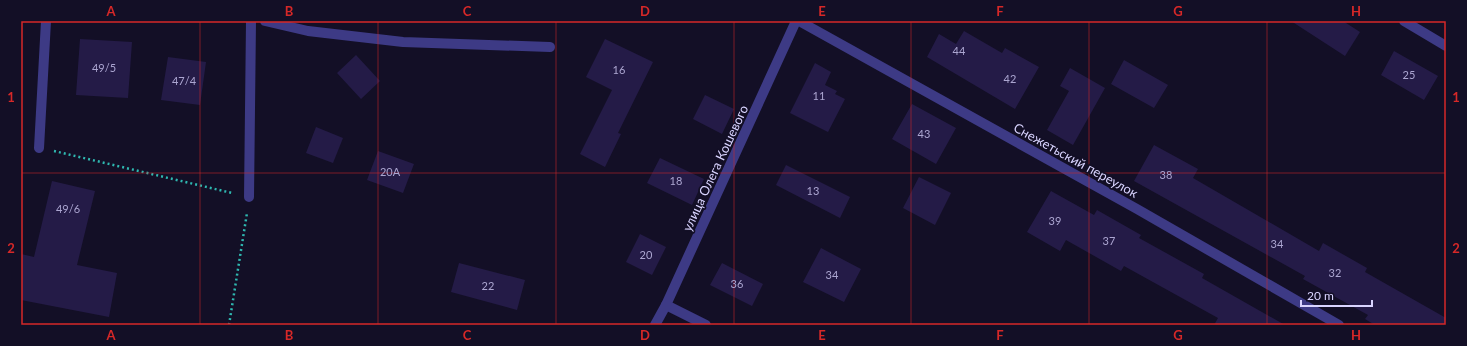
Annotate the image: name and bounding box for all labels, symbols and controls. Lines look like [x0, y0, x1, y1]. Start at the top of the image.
text: A [105, 3, 116, 19]
text: B [285, 3, 294, 19]
text: C [463, 3, 472, 19]
text: D [640, 3, 650, 19]
text: E [818, 3, 826, 19]
text: F [996, 3, 1004, 19]
text: G [1173, 3, 1183, 19]
text: H [1351, 3, 1361, 19]
house number: 44 [953, 44, 966, 57]
house number: 49/5 [92, 61, 116, 74]
house number: 16 [613, 63, 625, 76]
house number: 25 [1403, 68, 1415, 81]
house number: 42 [1004, 72, 1016, 85]
house number: 47/4 [172, 74, 197, 87]
text: 1 [7, 89, 15, 105]
house number: 11 [813, 89, 825, 102]
text: 1 [1452, 89, 1460, 105]
street label: улица Олега Кошевого [679, 102, 751, 234]
street label: Снежетьский переулок [1011, 119, 1141, 201]
house number: 43 [918, 127, 930, 140]
house number: 20А [380, 165, 401, 178]
house number: 38 [1160, 168, 1172, 181]
house number: 18 [670, 174, 682, 187]
house number: 13 [807, 184, 819, 197]
house number: 49/6 [56, 202, 80, 215]
house number: 39 [1049, 214, 1061, 227]
house number: 37 [1103, 234, 1115, 247]
house number: 34 [1271, 237, 1284, 250]
text: 2 [7, 240, 15, 256]
text: 2 [1452, 240, 1460, 256]
house number: 20 [640, 248, 653, 261]
house number: 32 [1329, 266, 1341, 279]
house number: 34 [826, 268, 839, 281]
house number: 36 [731, 277, 743, 290]
house number: 22 [482, 279, 494, 292]
scale bar [1301, 282, 1372, 308]
text: 20 m [1307, 288, 1334, 303]
text: A [105, 327, 116, 343]
text: B [285, 327, 294, 343]
text: C [463, 327, 472, 343]
text: D [640, 327, 650, 343]
text: E [818, 327, 826, 343]
text: F [996, 327, 1004, 343]
text: G [1173, 327, 1183, 343]
text: H [1351, 327, 1361, 343]

